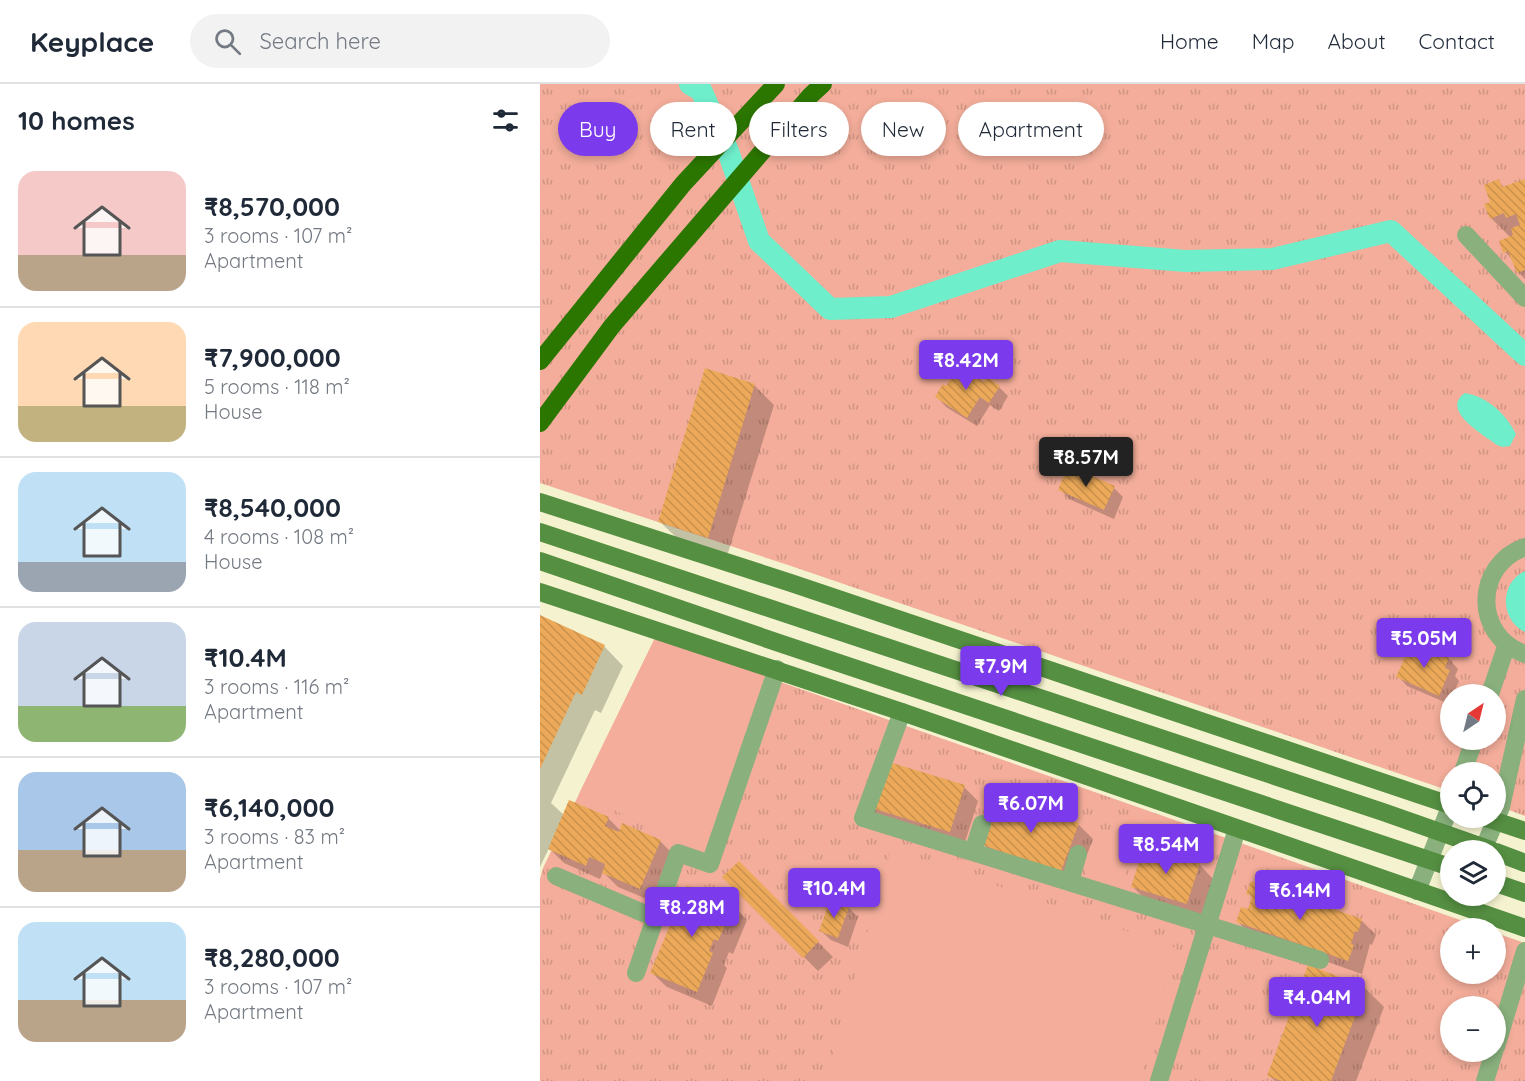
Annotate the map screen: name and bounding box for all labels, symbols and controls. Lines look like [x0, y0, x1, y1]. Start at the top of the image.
search box [190, 14, 610, 68]
text: Keyplace [30, 24, 154, 59]
icon: search [211, 25, 244, 58]
text: Search here [259, 27, 381, 55]
text: Home [1160, 28, 1219, 54]
text: Map [1252, 28, 1295, 54]
text: About [1328, 28, 1386, 54]
text: Contact [1419, 28, 1495, 54]
chip: Buy [558, 102, 638, 156]
chip: Rent [650, 102, 737, 156]
chip: Filters [749, 102, 849, 156]
chip: New [861, 102, 946, 156]
chip: Apartment [958, 102, 1104, 156]
text: 10 homes [18, 104, 135, 137]
icon: filters [489, 104, 522, 137]
text: ₹8,570,000 [204, 190, 340, 223]
icon: home [66, 195, 138, 267]
text: 3 rooms · 107 m² [204, 223, 352, 248]
text: Apartment [204, 248, 304, 273]
pin: ₹8.42M [917, 340, 1015, 391]
text: ₹7,900,000 [204, 341, 341, 374]
icon: home [66, 346, 138, 418]
text: ₹8.42M [933, 347, 999, 372]
text: 5 rooms · 118 m² [204, 374, 350, 399]
text: House [204, 399, 263, 424]
pin: ₹8.57M [1037, 437, 1135, 488]
text: ₹8.57M [1053, 444, 1119, 469]
text: ₹8,540,000 [204, 491, 341, 524]
icon: home [66, 496, 138, 568]
text: 4 rooms · 108 m² [204, 524, 354, 549]
text: House [204, 549, 263, 574]
pin: ₹5.05M [1375, 618, 1473, 669]
text: ₹5.05M [1391, 625, 1457, 650]
text: ₹10.4M [204, 641, 287, 674]
icon: home [66, 646, 138, 718]
pin: ₹7.9M [959, 646, 1043, 697]
text: ₹7.9M [974, 653, 1028, 678]
text: 3 rooms · 116 m² [204, 674, 349, 699]
north arrow [1440, 684, 1506, 750]
map controls [1440, 684, 1506, 1062]
text: Apartment [204, 699, 304, 724]
button: locate [1440, 762, 1506, 828]
pin: ₹6.07M [982, 783, 1080, 834]
text: ₹6.07M [998, 790, 1064, 815]
text: ₹6,140,000 [204, 791, 335, 824]
icon: home [66, 796, 138, 868]
text: 3 rooms · 83 m² [204, 824, 345, 849]
pin: ₹8.54M [1117, 824, 1215, 875]
text: ₹8.54M [1133, 831, 1199, 856]
button: layers [1440, 840, 1506, 906]
text: Apartment [204, 849, 304, 874]
pin: ₹10.4M [785, 868, 883, 919]
pin: ₹6.14M [1251, 870, 1349, 921]
text: ₹10.4M [802, 875, 866, 900]
text: ₹6.14M [1269, 877, 1331, 902]
pin: ₹8.28M [643, 887, 741, 938]
text: ₹8.28M [659, 894, 725, 919]
button: + [1440, 918, 1506, 984]
text: ₹8,280,000 [204, 941, 340, 974]
icon: home [66, 946, 138, 1018]
text: 3 rooms · 107 m² [204, 974, 352, 999]
pin: ₹4.04M [1268, 977, 1366, 1028]
text: ₹4.04M [1283, 984, 1351, 1009]
button: − [1440, 996, 1506, 1062]
text: Apartment [204, 999, 304, 1024]

